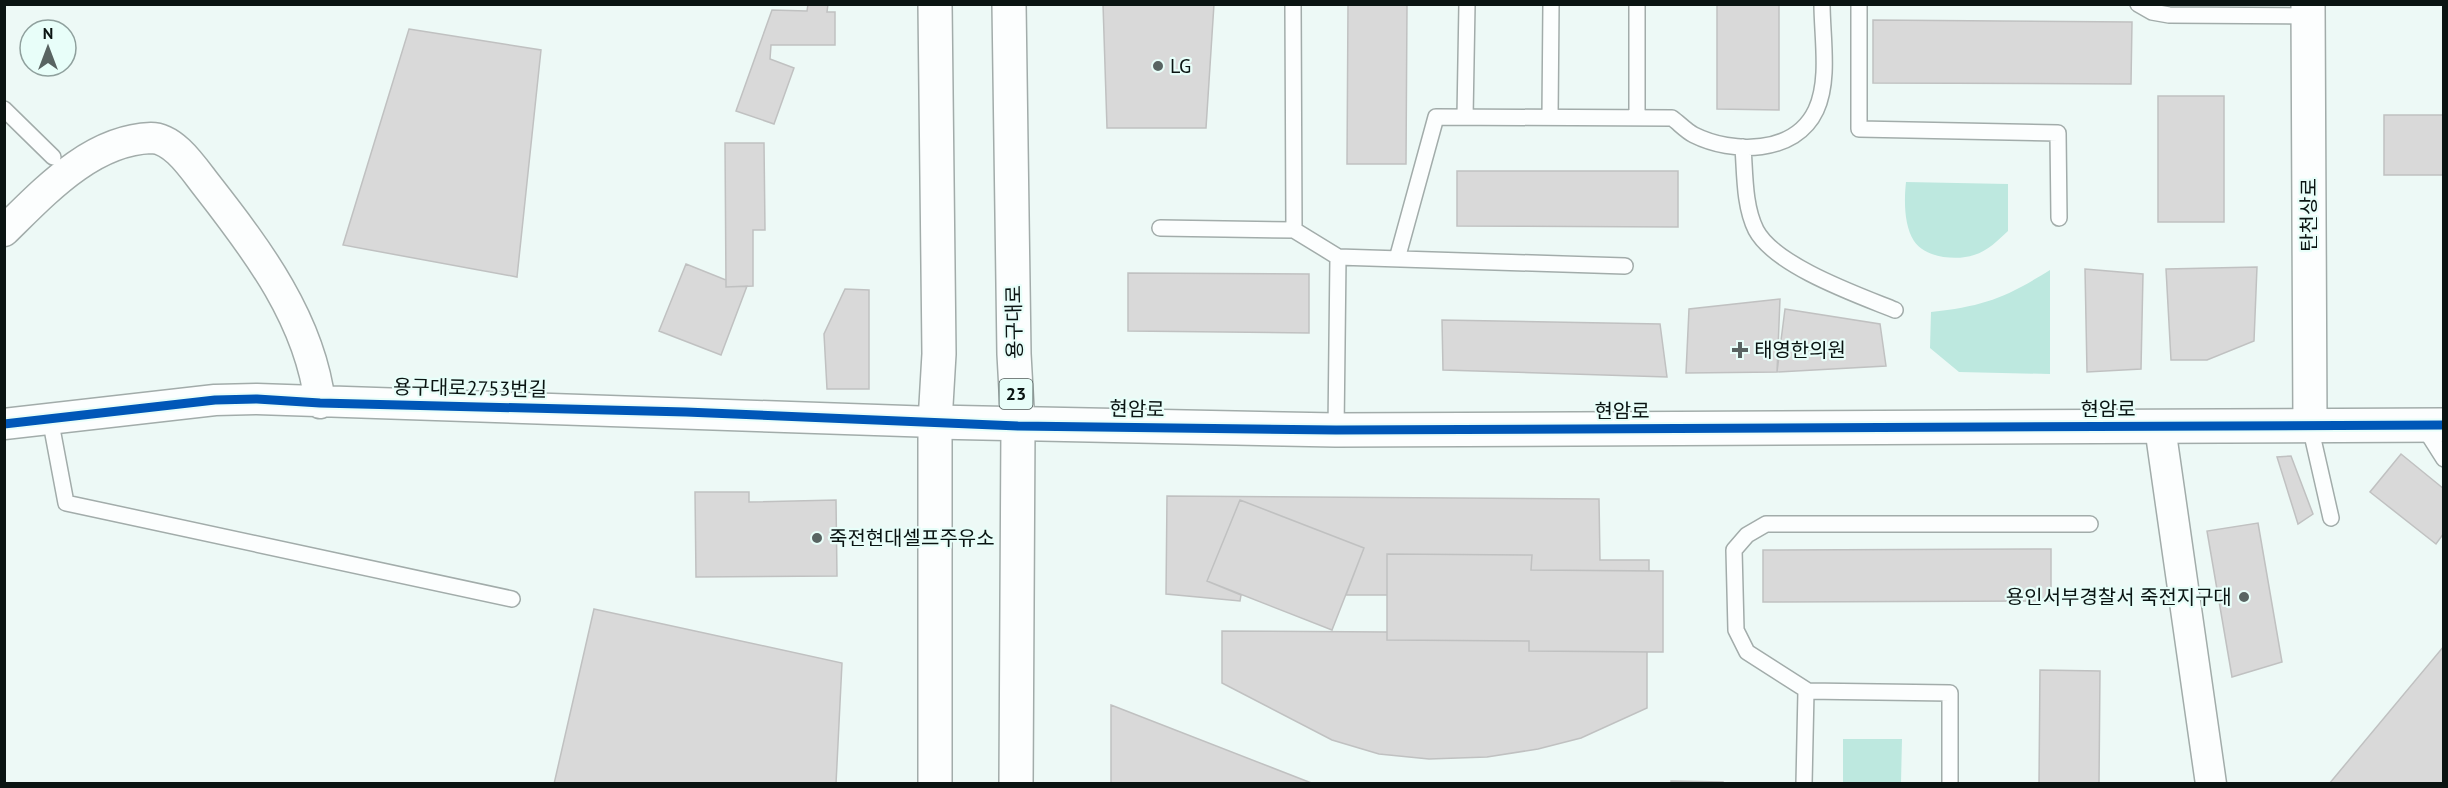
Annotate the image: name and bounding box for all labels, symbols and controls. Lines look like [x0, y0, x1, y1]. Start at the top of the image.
north arrow [18, 18, 78, 78]
text: N [43, 23, 53, 43]
place label: LG [1170, 53, 1191, 79]
marker: LG [1151, 59, 1165, 73]
street label: 탄천상로 [2296, 178, 2322, 252]
street label: 용구대로 [1000, 285, 1028, 359]
place label: 태영한의원 [1754, 337, 1846, 363]
marker: 태영한의원 [1731, 341, 1749, 359]
street label: 용구대로2753번길 [393, 374, 547, 402]
road number: 23 [1000, 379, 1032, 409]
street label: 현암로 [1109, 396, 1165, 422]
street label: 현암로 [2080, 396, 2136, 422]
street label: 현암로 [1594, 398, 1650, 424]
place label: 죽전현대셀프주유소 [829, 525, 995, 551]
marker: 죽전현대셀프주유소 [810, 531, 824, 545]
place label: 용인서부경찰서 죽전지구대 [2006, 584, 2232, 610]
marker: 용인서부경찰서 죽전지구대 [2237, 590, 2251, 604]

